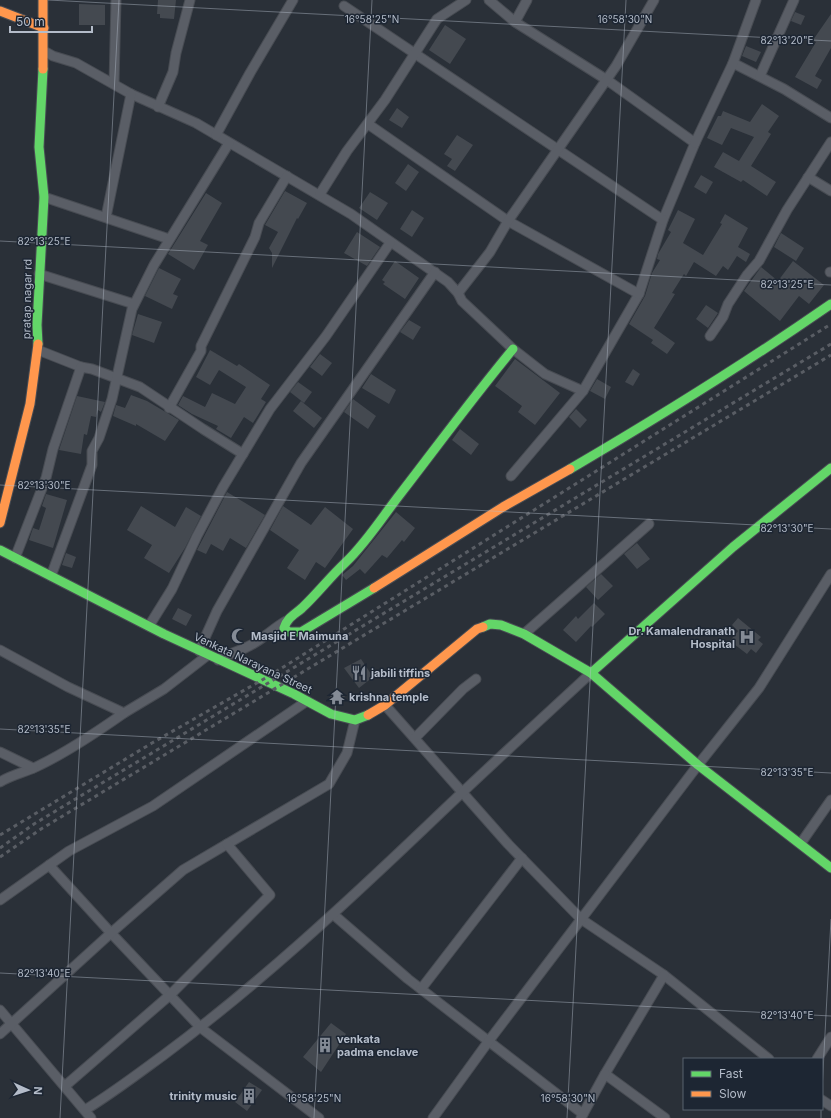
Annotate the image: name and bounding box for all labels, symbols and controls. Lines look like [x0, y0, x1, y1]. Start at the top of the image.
scale bar [10, 8, 92, 34]
text: 16°58'25"N [345, 13, 399, 25]
text: 16°58'30"N [598, 13, 652, 25]
text: 50 m [16, 14, 45, 29]
text: 82°13'20"E [760, 34, 814, 46]
text: 82°13'25"E [18, 235, 70, 247]
street label: pratap nagar rd [19, 259, 35, 339]
text: 82°13'25"E [761, 278, 813, 290]
text: 82°13'30"E [17, 479, 71, 491]
text: 82°13'30"E [760, 522, 814, 534]
place label: Dr. Kamalendranath Hospital [628, 624, 735, 651]
mosque icon: Masjid E Maimuna [230, 627, 248, 645]
hospital icon: Dr. Kamalendranath Hospital [738, 628, 756, 646]
street label: Venkata Narayana Street [192, 629, 315, 697]
place label: Masjid E Maimuna [251, 629, 348, 643]
restaurant icon: jabili tiffins [350, 664, 368, 682]
place label: jabili tiffins [370, 666, 430, 680]
temple icon: krishna temple [328, 688, 346, 706]
place label: krishna temple [349, 690, 429, 704]
text: 82°13'35"E [17, 723, 71, 735]
text: 82°13'35"E [760, 766, 814, 778]
text: 82°13'40"E [18, 967, 70, 979]
text: 82°13'40"E [761, 1009, 813, 1021]
place label: venkata padma enclave [337, 1032, 419, 1059]
building icon: venkata padma enclave [316, 1036, 334, 1054]
legend [683, 1058, 823, 1110]
text: Fast [719, 1066, 743, 1081]
north arrow [8, 1070, 48, 1110]
text: N [31, 1086, 45, 1095]
text: Slow [719, 1086, 747, 1101]
building icon: trinity music [240, 1087, 258, 1105]
place label: trinity music [170, 1089, 238, 1103]
text: 16°58'25"N [287, 1092, 341, 1104]
text: 16°58'30"N [541, 1092, 595, 1104]

